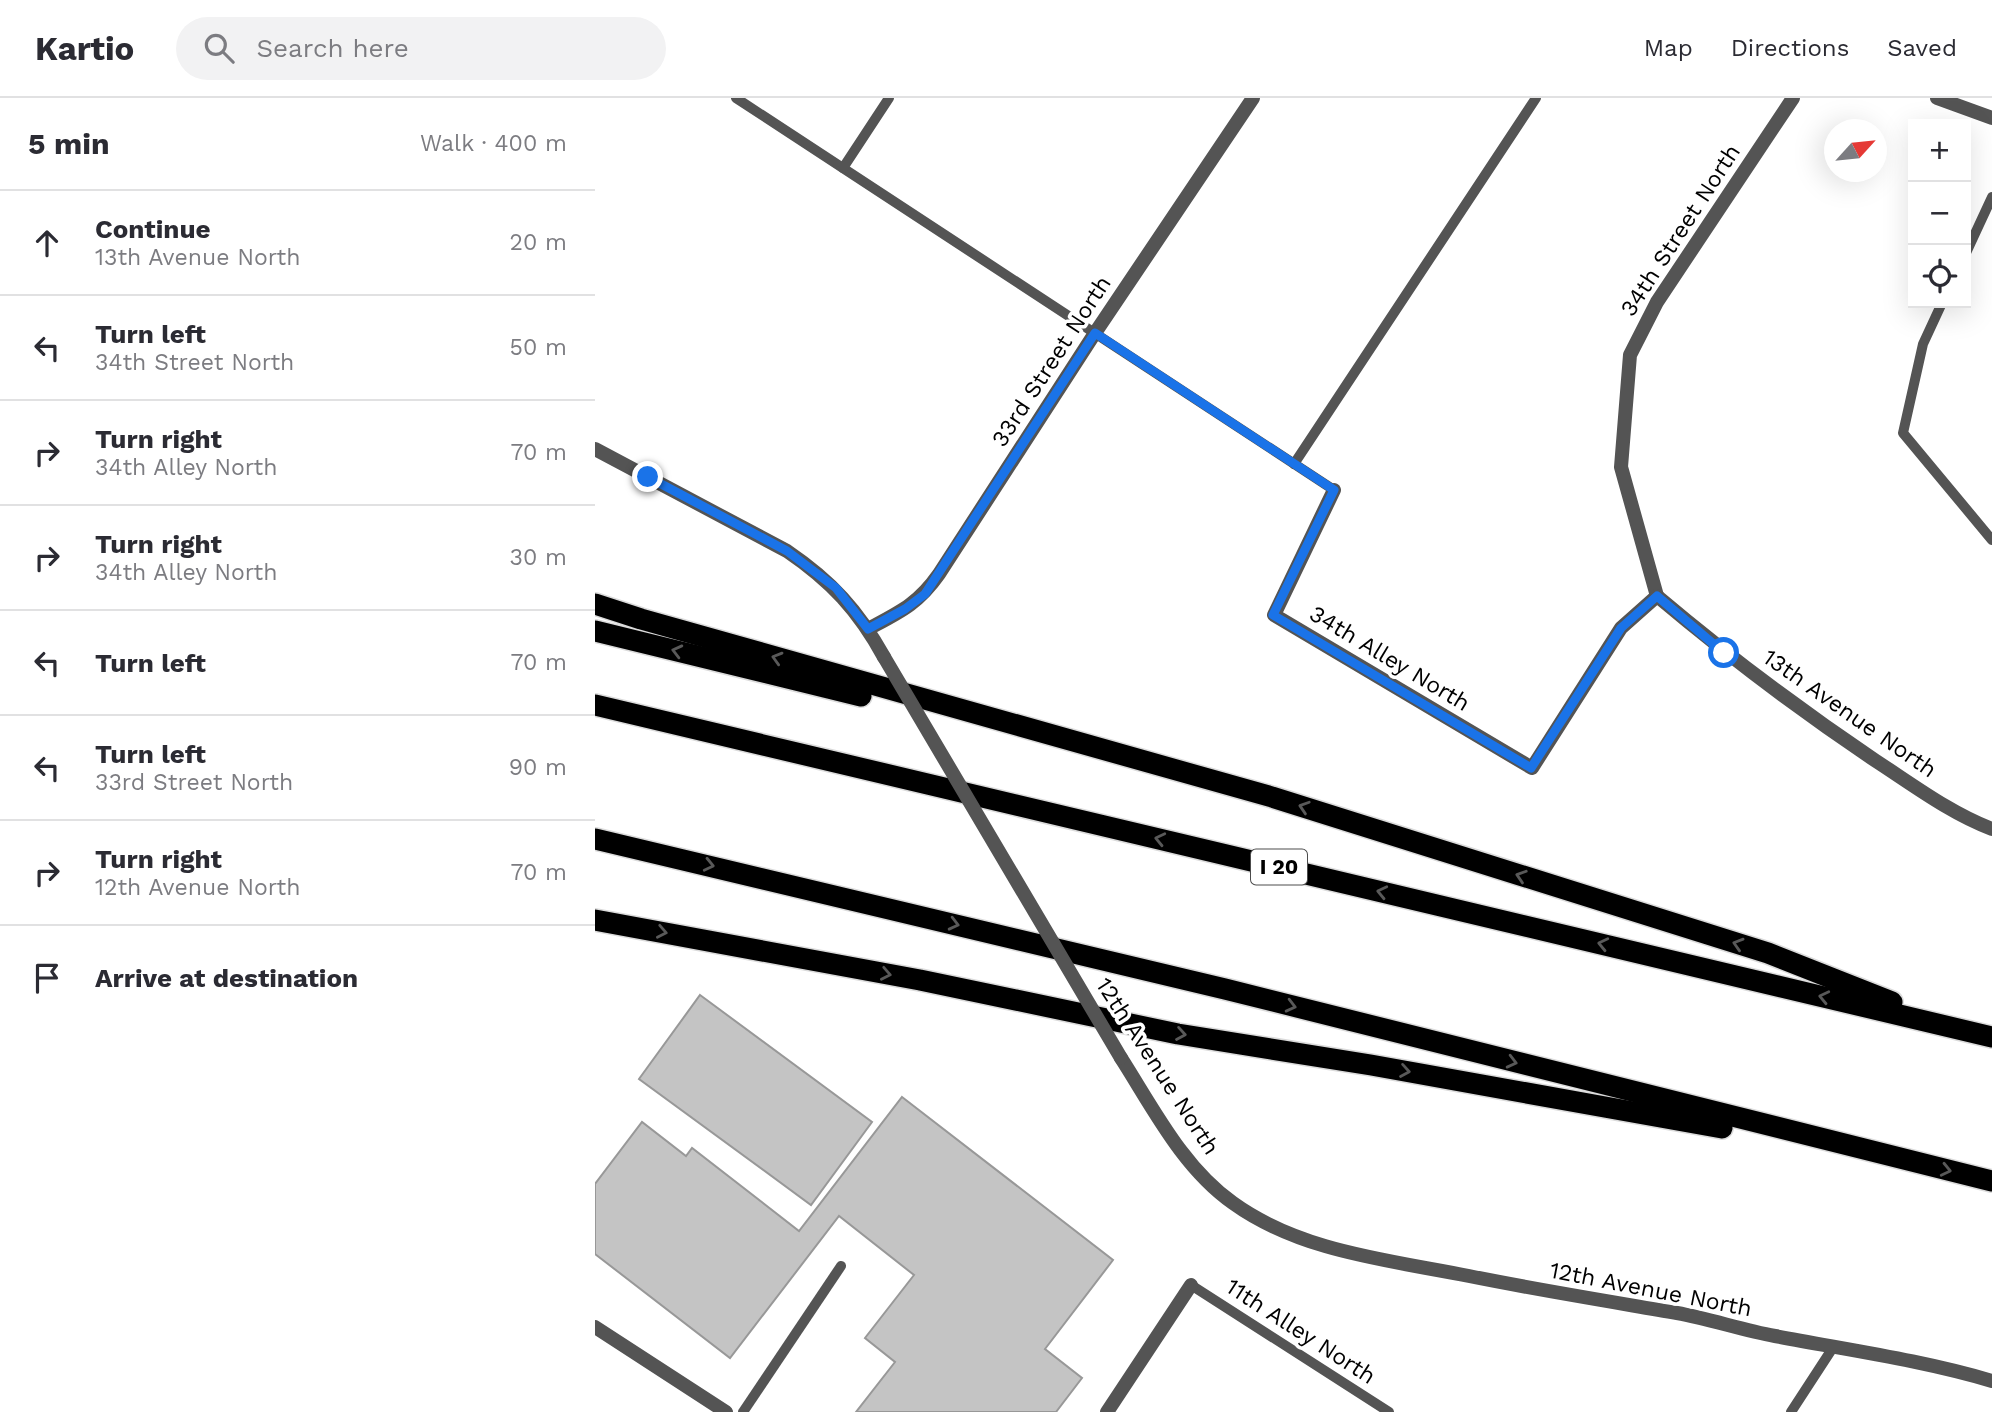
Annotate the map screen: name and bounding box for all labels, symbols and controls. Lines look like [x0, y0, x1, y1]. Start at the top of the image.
search box [176, 17, 666, 80]
text: Kartio [35, 29, 134, 68]
icon: search [200, 29, 238, 67]
text: Search here [256, 33, 409, 63]
text: Map [1644, 34, 1693, 62]
text: Directions [1731, 34, 1849, 62]
text: Saved [1887, 34, 1957, 62]
north arrow [1824, 119, 1887, 182]
map controls [1908, 119, 1971, 308]
button: + [1908, 119, 1971, 182]
text: 5 min [28, 126, 110, 161]
text: Walk · 400 m [420, 130, 567, 157]
street label: 34th Street North [1615, 139, 1746, 321]
button: − [1908, 182, 1971, 245]
text: Continue [95, 214, 211, 244]
icon: ahead [28, 224, 66, 262]
text: 20 m [510, 229, 567, 256]
text: 13th Avenue North [95, 244, 300, 271]
button: locate [1908, 245, 1971, 308]
street label: 33rd Street North [986, 271, 1117, 452]
text: Turn left [95, 319, 206, 349]
icon: left [28, 329, 66, 367]
text: 50 m [510, 334, 567, 361]
text: 34th Street North [95, 349, 294, 376]
text: Turn right [95, 424, 222, 454]
icon: right [28, 434, 66, 472]
text: 70 m [510, 439, 567, 466]
text: 34th Alley North [95, 454, 277, 481]
route end [632, 461, 663, 492]
text: Turn right [95, 529, 222, 559]
icon: right [28, 539, 66, 577]
text: 30 m [510, 544, 567, 571]
text: 34th Alley North [95, 559, 277, 586]
street label: 34th Alley North [1305, 600, 1475, 717]
route start [1708, 637, 1739, 668]
street label: 13th Avenue North [1758, 643, 1942, 783]
icon: left [28, 644, 66, 682]
one-way arrow [672, 645, 684, 659]
text: Turn left [95, 648, 206, 678]
text: 70 m [510, 649, 567, 676]
one-way arrow [771, 651, 783, 666]
text: Turn left [95, 739, 206, 769]
icon: left [28, 749, 66, 787]
text: 90 m [509, 754, 567, 781]
text: 33rd Street North [95, 769, 293, 796]
one-way arrow [1299, 801, 1311, 816]
one-way arrow [1154, 833, 1166, 847]
text: Turn right [95, 844, 222, 874]
road number: I 20 [1251, 850, 1307, 884]
icon: right [28, 854, 66, 892]
one-way arrow [703, 857, 715, 872]
text: 70 m [510, 859, 567, 886]
one-way arrow [1515, 870, 1527, 885]
text: 12th Avenue North [95, 874, 300, 901]
one-way arrow [1376, 886, 1388, 900]
one-way arrow [948, 916, 960, 930]
one-way arrow [656, 924, 668, 939]
one-way arrow [1597, 938, 1609, 952]
one-way arrow [1732, 938, 1745, 952]
icon: arrive [28, 959, 66, 997]
text: Arrive at destination [95, 963, 358, 993]
one-way arrow [880, 966, 892, 981]
street label: 12th Avenue North [1090, 973, 1225, 1160]
one-way arrow [1818, 990, 1830, 1005]
one-way arrow [1285, 998, 1297, 1012]
one-way arrow [1175, 1026, 1187, 1041]
one-way arrow [1506, 1054, 1518, 1068]
one-way arrow [1399, 1063, 1411, 1078]
one-way arrow [1940, 1162, 1952, 1177]
street label: 12th Avenue North [1547, 1257, 1754, 1322]
street label: 11th Alley North [1221, 1273, 1381, 1390]

